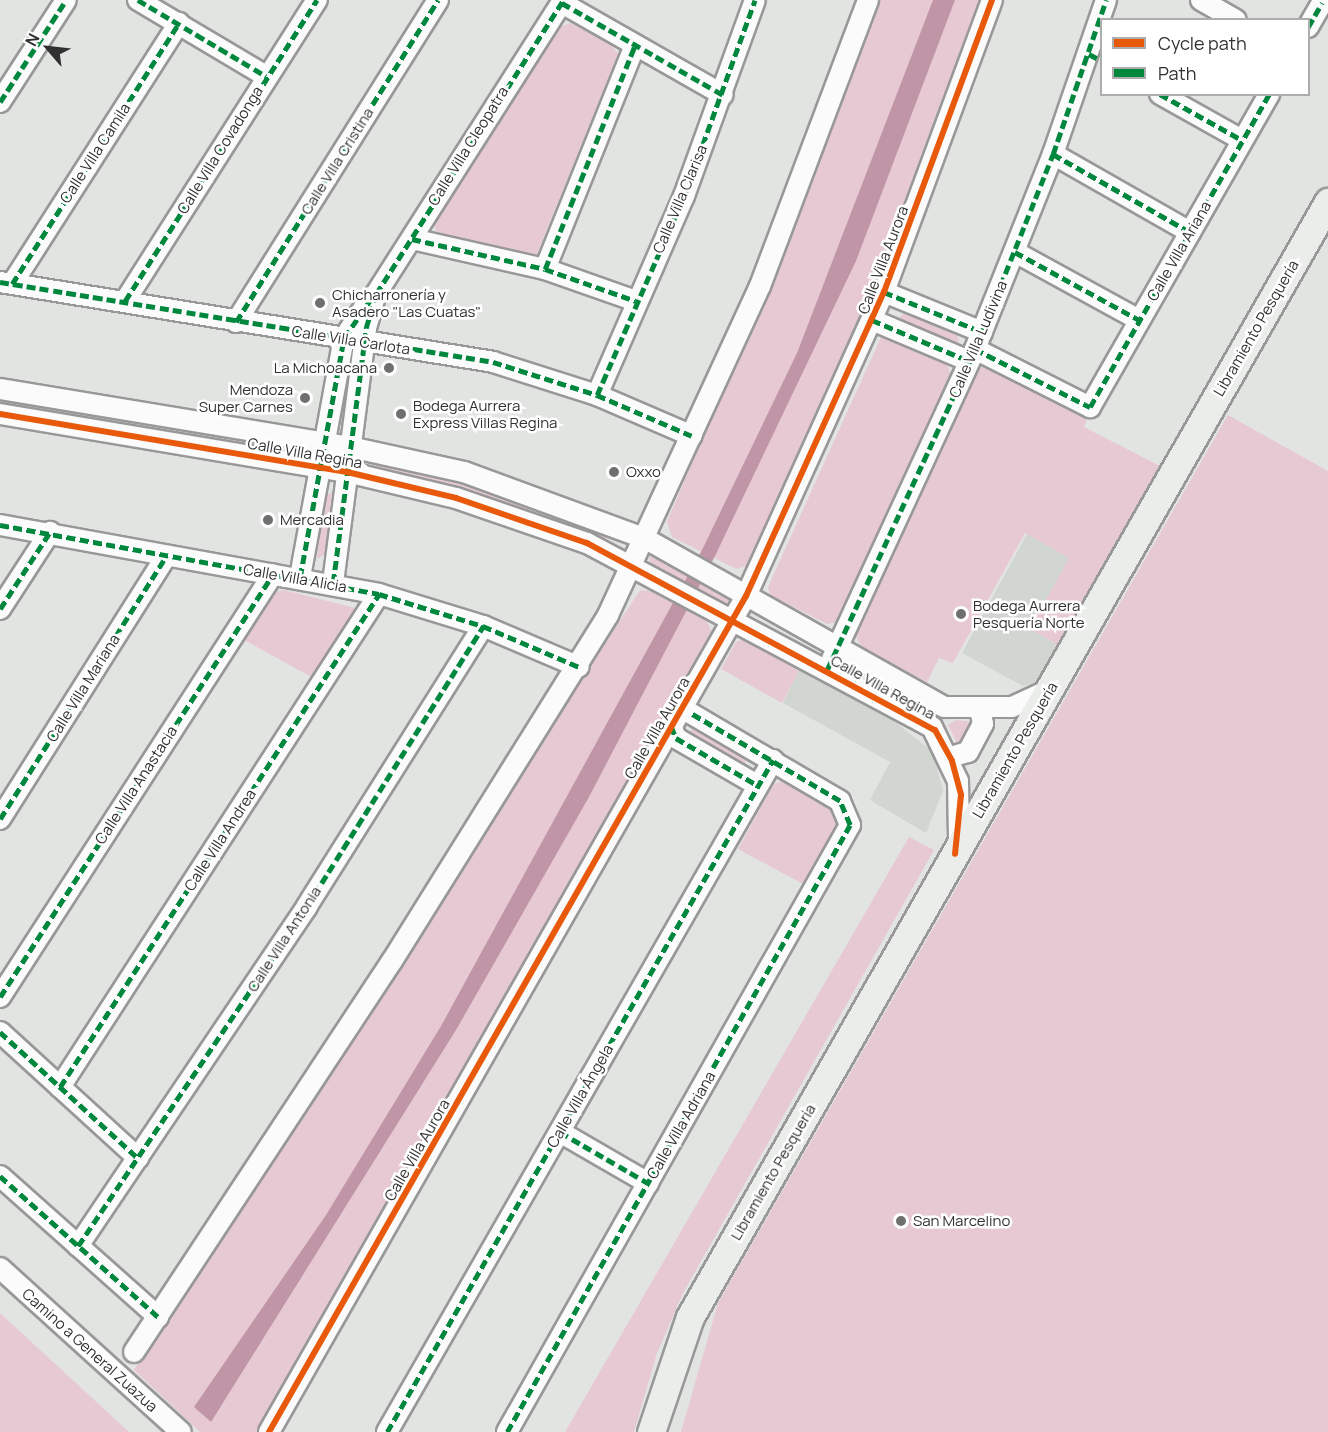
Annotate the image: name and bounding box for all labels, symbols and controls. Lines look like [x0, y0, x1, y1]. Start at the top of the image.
north arrow [18, 18, 78, 78]
legend [1100, 18, 1310, 96]
text: N [20, 29, 45, 50]
text: Cycle path [1158, 31, 1247, 55]
text: Path [1158, 61, 1196, 85]
street label: Calle Villa Covadonga [173, 83, 267, 217]
street label: Calle Villa Cleopatra [424, 83, 512, 209]
street label: Calle Villa Camila [56, 100, 134, 206]
street label: Calle Villa Cristina [297, 104, 377, 218]
street label: Calle Villa Clarisa [649, 142, 711, 256]
street label: Calle Villa Ariana [1143, 198, 1215, 304]
street label: Calle Villa Aurora [854, 203, 912, 317]
street label: Libramiento Pesquería [1210, 257, 1302, 399]
street label: Calle Villa Ludivina [945, 278, 1011, 400]
place label: Chicharronería y Asadero "Las Cuatas" [332, 285, 481, 320]
marker: Chicharronería y Asadero "Las Cuatas" [313, 296, 327, 310]
street label: Calle Villa Carlota [291, 322, 411, 358]
place label: La Michoacana [274, 359, 377, 377]
marker: La Michoacana [382, 361, 396, 375]
place label: Mendoza Super Carnes [199, 380, 293, 415]
marker: Mendoza Super Carnes [298, 391, 312, 405]
place label: Bodega Aurrera Express Villas Regina [413, 396, 557, 431]
marker: Bodega Aurrera Express Villas Regina [394, 407, 408, 421]
street label: Calle Villa Regina [246, 434, 364, 472]
place label: Oxxo [626, 463, 661, 481]
marker: Oxxo [607, 465, 621, 479]
place label: Mercadia [280, 511, 344, 529]
marker: Mercadia [261, 513, 275, 527]
street label: Calle Villa Alicia [242, 560, 348, 596]
place label: Bodega Aurrera Pesquería Norte [973, 596, 1084, 631]
marker: Bodega Aurrera Pesquería Norte [954, 607, 968, 621]
street label: Calle Villa Mariana [43, 631, 123, 745]
street label: Calle Villa Regina [828, 651, 938, 723]
street label: Calle Villa Aurora [621, 674, 693, 782]
street label: Libramiento Pesquería [969, 679, 1061, 821]
street label: Calle Villa Anastacia [91, 723, 181, 847]
street label: Calle Villa Andrea [180, 786, 260, 894]
street label: Calle Villa Antonia [243, 883, 325, 995]
street label: Calle Villa Ángela [543, 1041, 617, 1151]
street label: Calle Villa Adriana [643, 1068, 719, 1182]
street label: Calle Villa Aurora [381, 1096, 453, 1204]
street label: Libramiento Pesquería [727, 1101, 819, 1243]
place label: San Marcelino [913, 1212, 1010, 1230]
marker: San Marcelino [894, 1214, 908, 1228]
street label: Camino a General Zuazua [19, 1285, 161, 1415]

